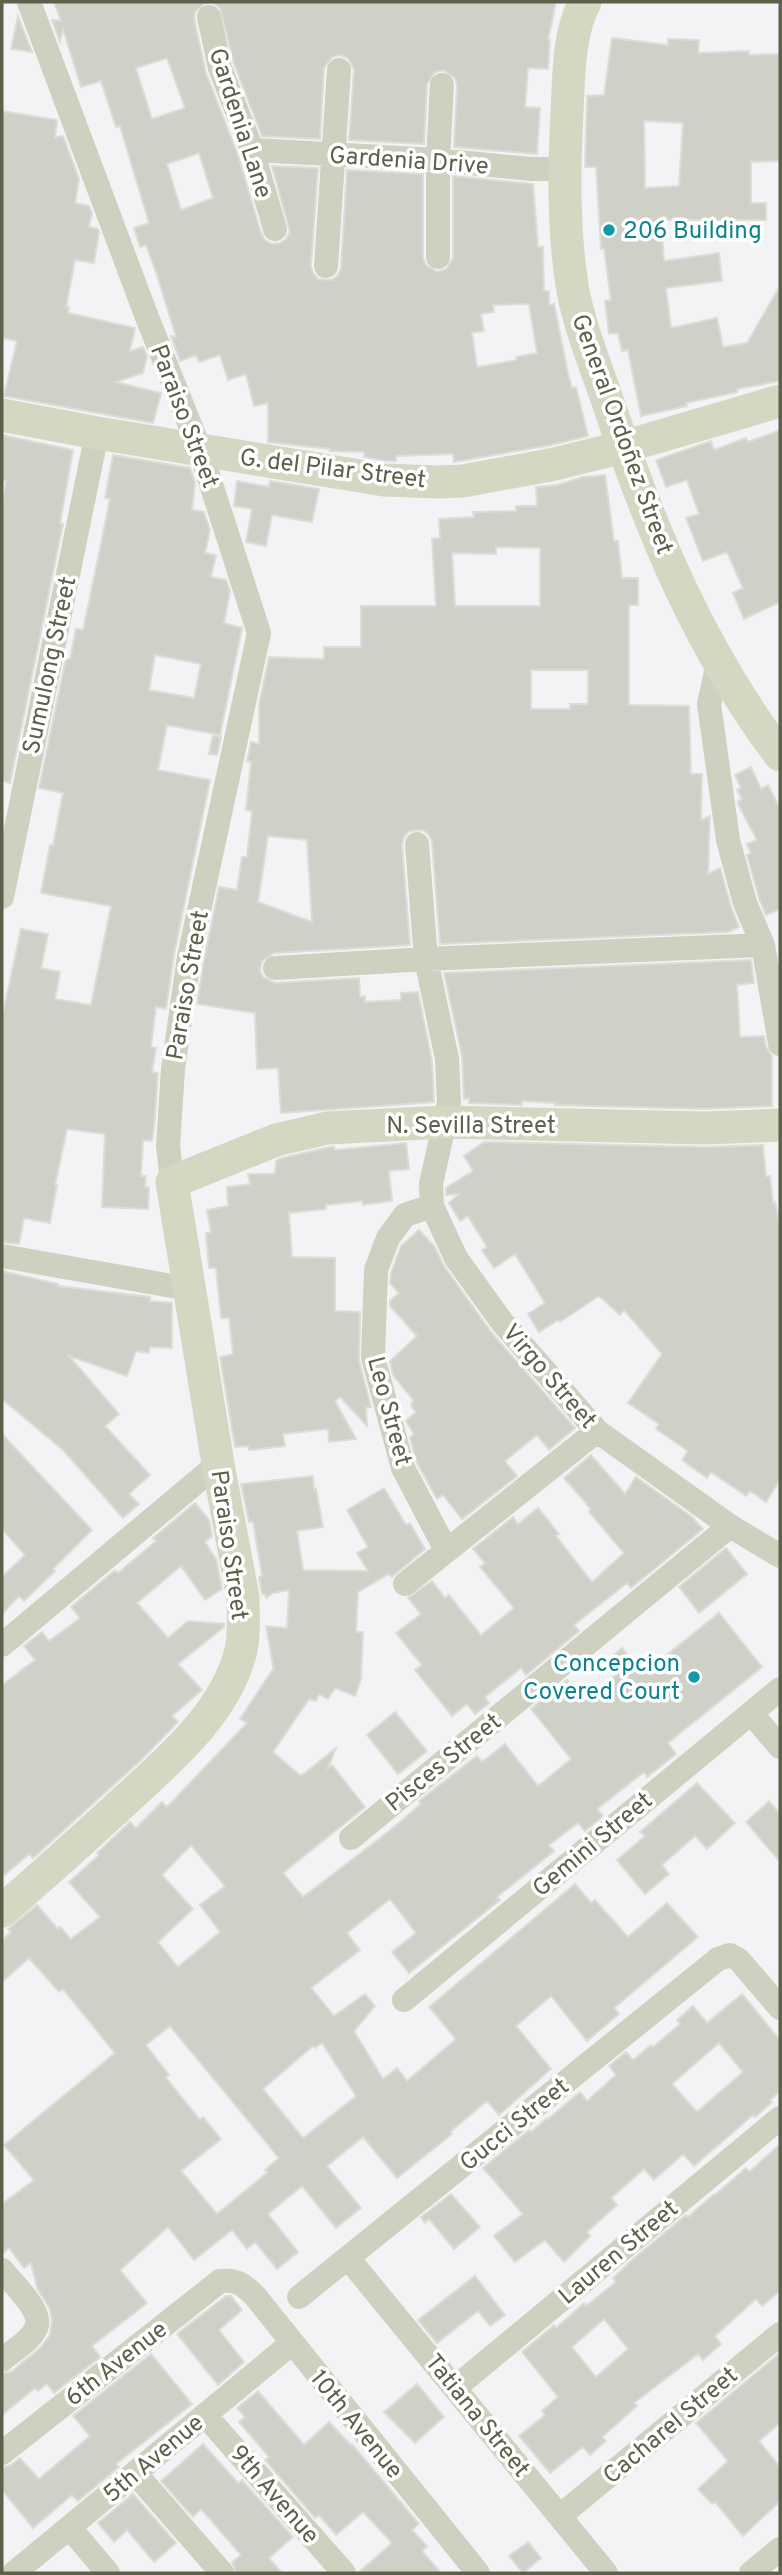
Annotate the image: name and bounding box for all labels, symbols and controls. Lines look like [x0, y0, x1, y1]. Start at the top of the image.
street label: Gardenia Lane [201, 45, 277, 202]
street label: Gardenia Drive [328, 141, 489, 183]
place label: 206 Building [623, 217, 762, 247]
marker: 206 Building [601, 222, 617, 238]
street label: General Ordoñez Street [564, 310, 679, 559]
street label: Paraiso Street [142, 341, 224, 493]
street label: G. del Pilar Street [238, 444, 428, 496]
street label: Sumulong Street [18, 574, 84, 757]
street label: Paraiso Street [161, 908, 217, 1062]
street label: N. Sevilla Street [386, 1112, 556, 1142]
street label: Virgo Street [495, 1319, 602, 1436]
street label: Leo Street [359, 1354, 417, 1469]
street label: Paraiso Street [203, 1468, 253, 1622]
place label: Concepcion Covered Court [523, 1650, 680, 1708]
marker: Concepcion Covered Court [686, 1669, 702, 1685]
street label: Pisces Street [380, 1708, 508, 1819]
street label: Gemini Street [527, 1787, 659, 1904]
street label: Gucci Street [455, 2072, 576, 2179]
street label: Lauren Street [553, 2195, 685, 2312]
street label: 6th Avenue [60, 2315, 174, 2414]
street label: Tatiana Street [417, 2348, 535, 2484]
street label: Cacharel Street [598, 2361, 745, 2492]
street label: 10th Avenue [302, 2365, 408, 2486]
street label: 5th Avenue [98, 2409, 211, 2510]
street label: 9th Avenue [222, 2440, 325, 2551]

